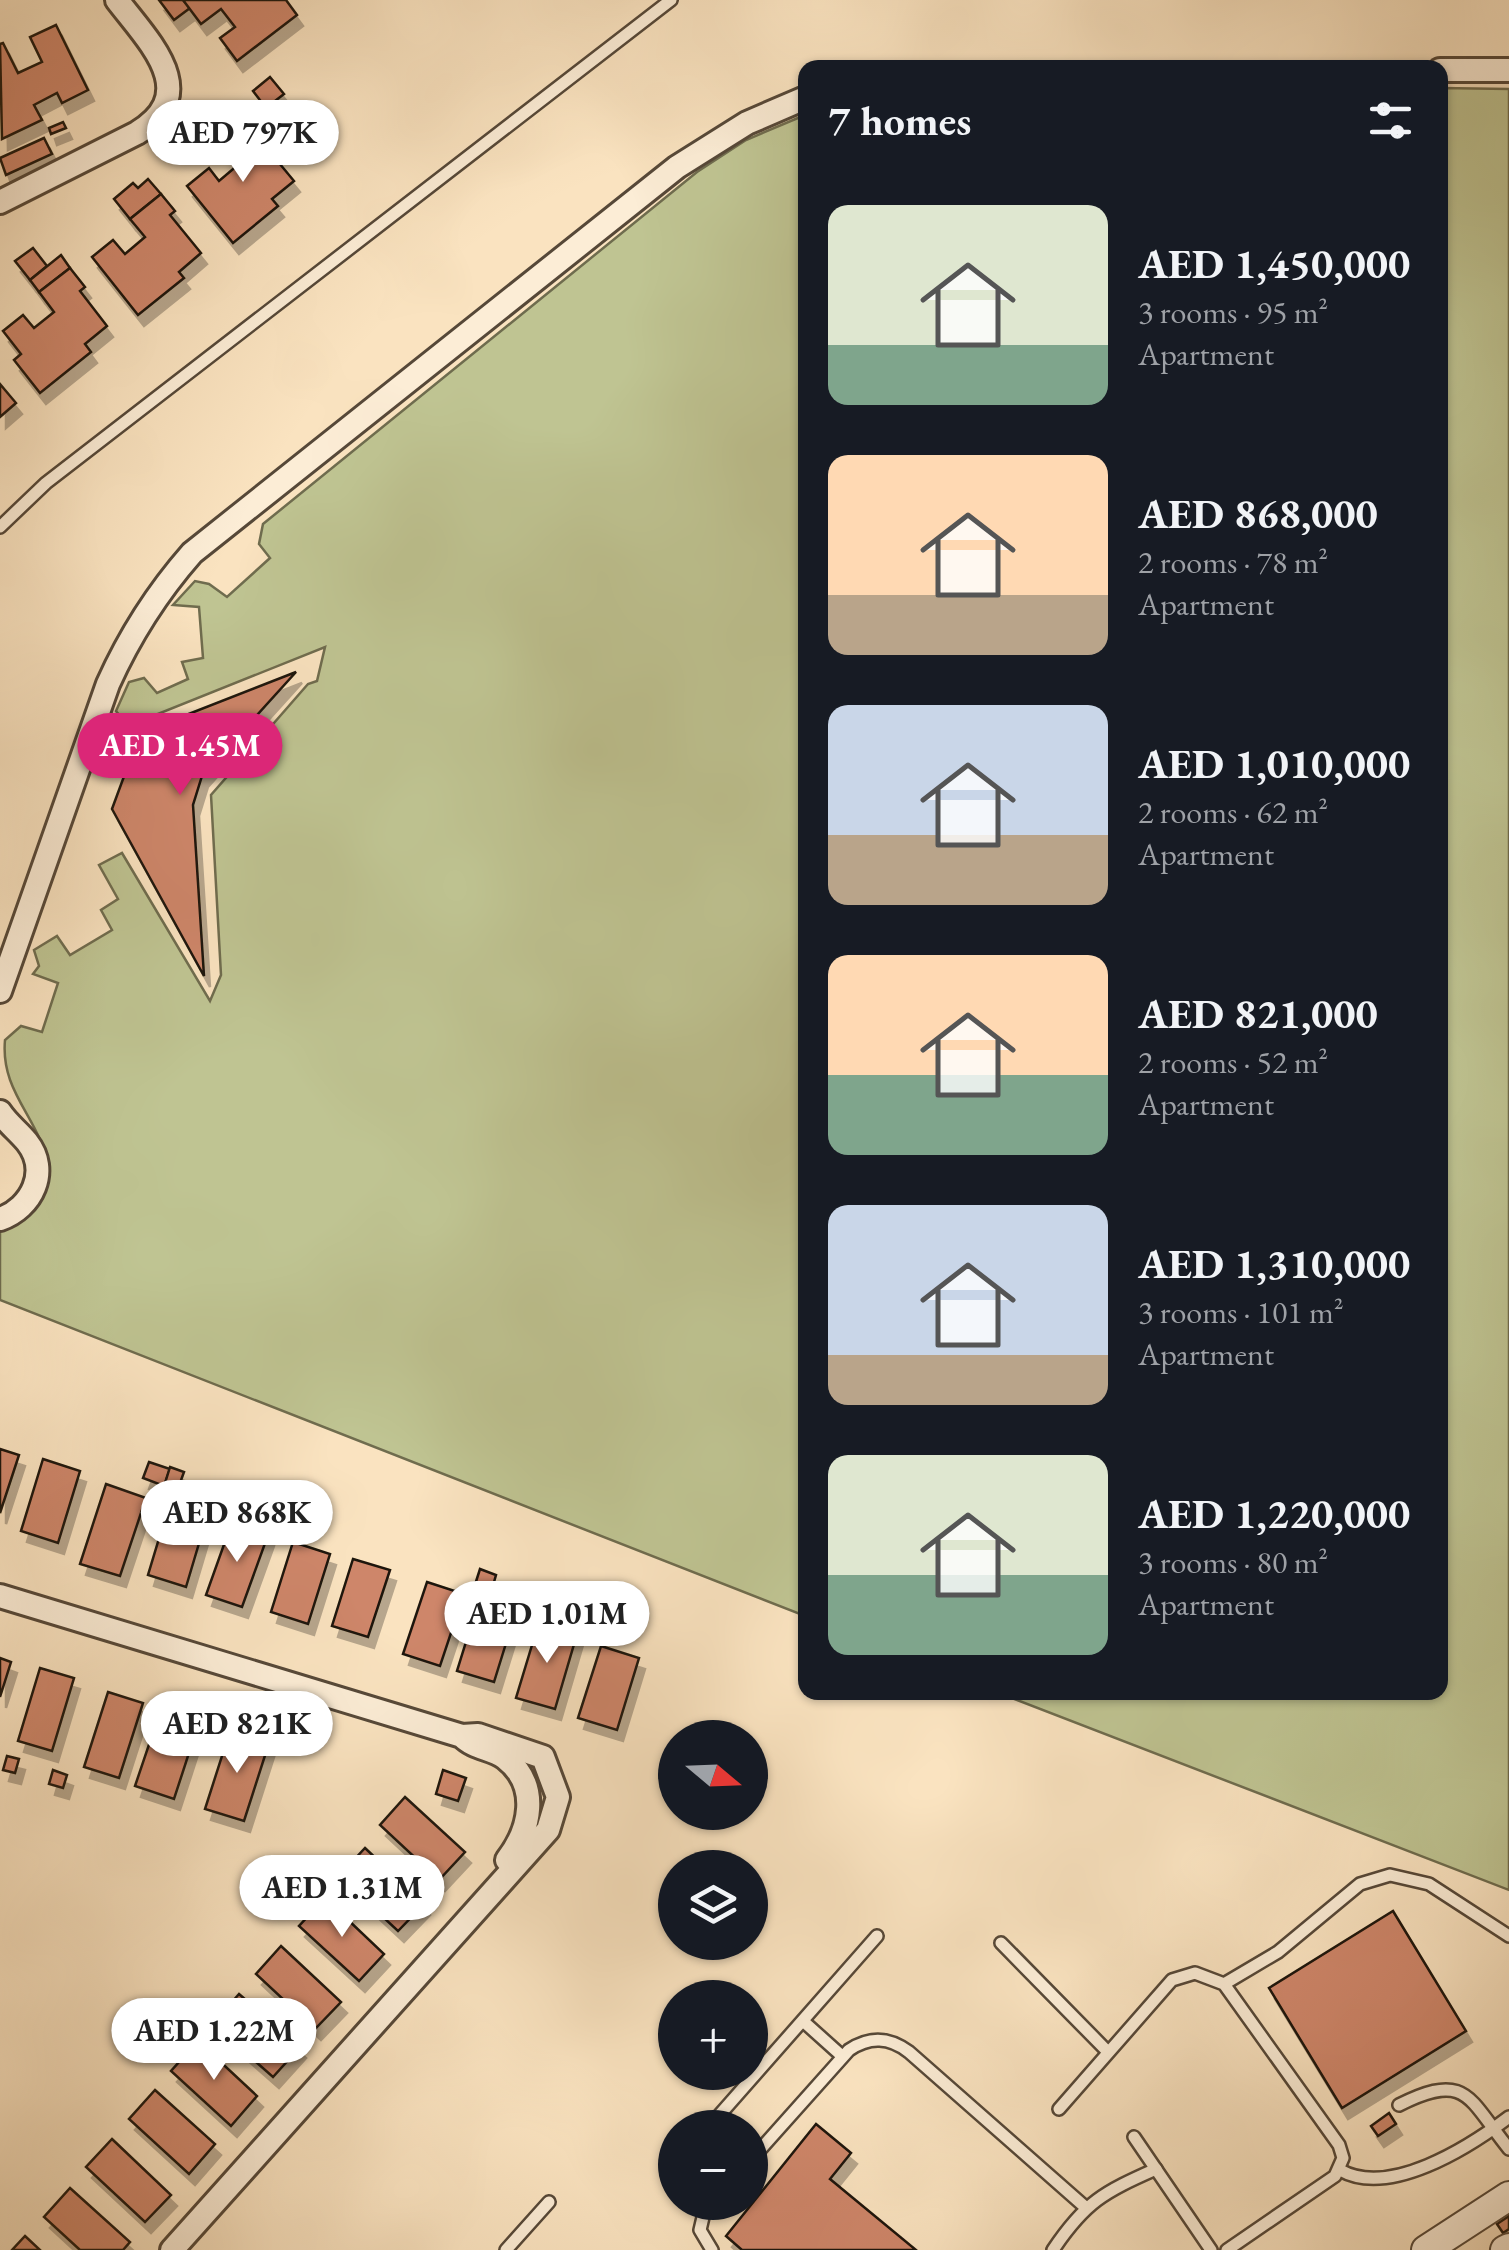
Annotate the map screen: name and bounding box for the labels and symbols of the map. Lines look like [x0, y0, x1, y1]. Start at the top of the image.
pin: AED 797K [140, 100, 346, 185]
pin: AED 1.45M [66, 713, 294, 798]
pin: AED 868K [134, 1480, 340, 1565]
pin: AED 1.01M [433, 1581, 661, 1666]
pin: AED 821K [134, 1691, 340, 1776]
north arrow [658, 1720, 768, 1830]
pin: AED 1.31M [228, 1855, 456, 1940]
pin: AED 1.22M [100, 1998, 328, 2083]

